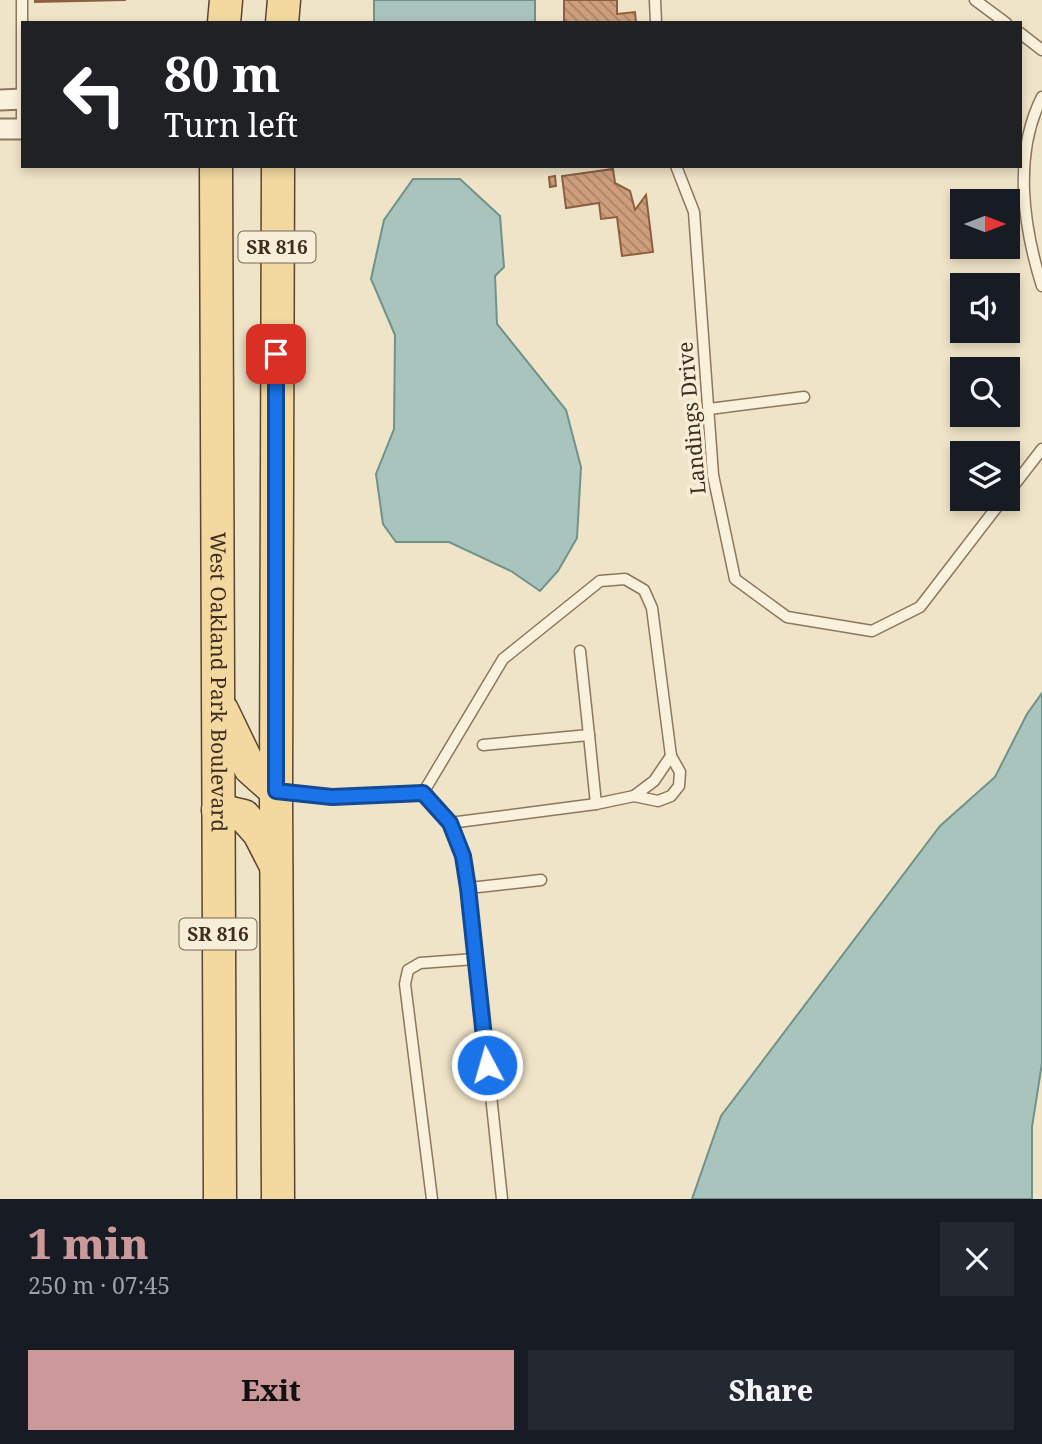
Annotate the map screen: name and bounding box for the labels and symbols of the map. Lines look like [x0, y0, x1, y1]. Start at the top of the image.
north arrow [950, 189, 1020, 259]
road number: SR 816 [238, 232, 316, 262]
pin [246, 324, 306, 384]
street label: Landings Drive [670, 341, 712, 496]
street label: West Oakland Park Boulevard [204, 532, 234, 832]
road number: SR 816 [180, 918, 256, 950]
position arrow [450, 1028, 524, 1102]

